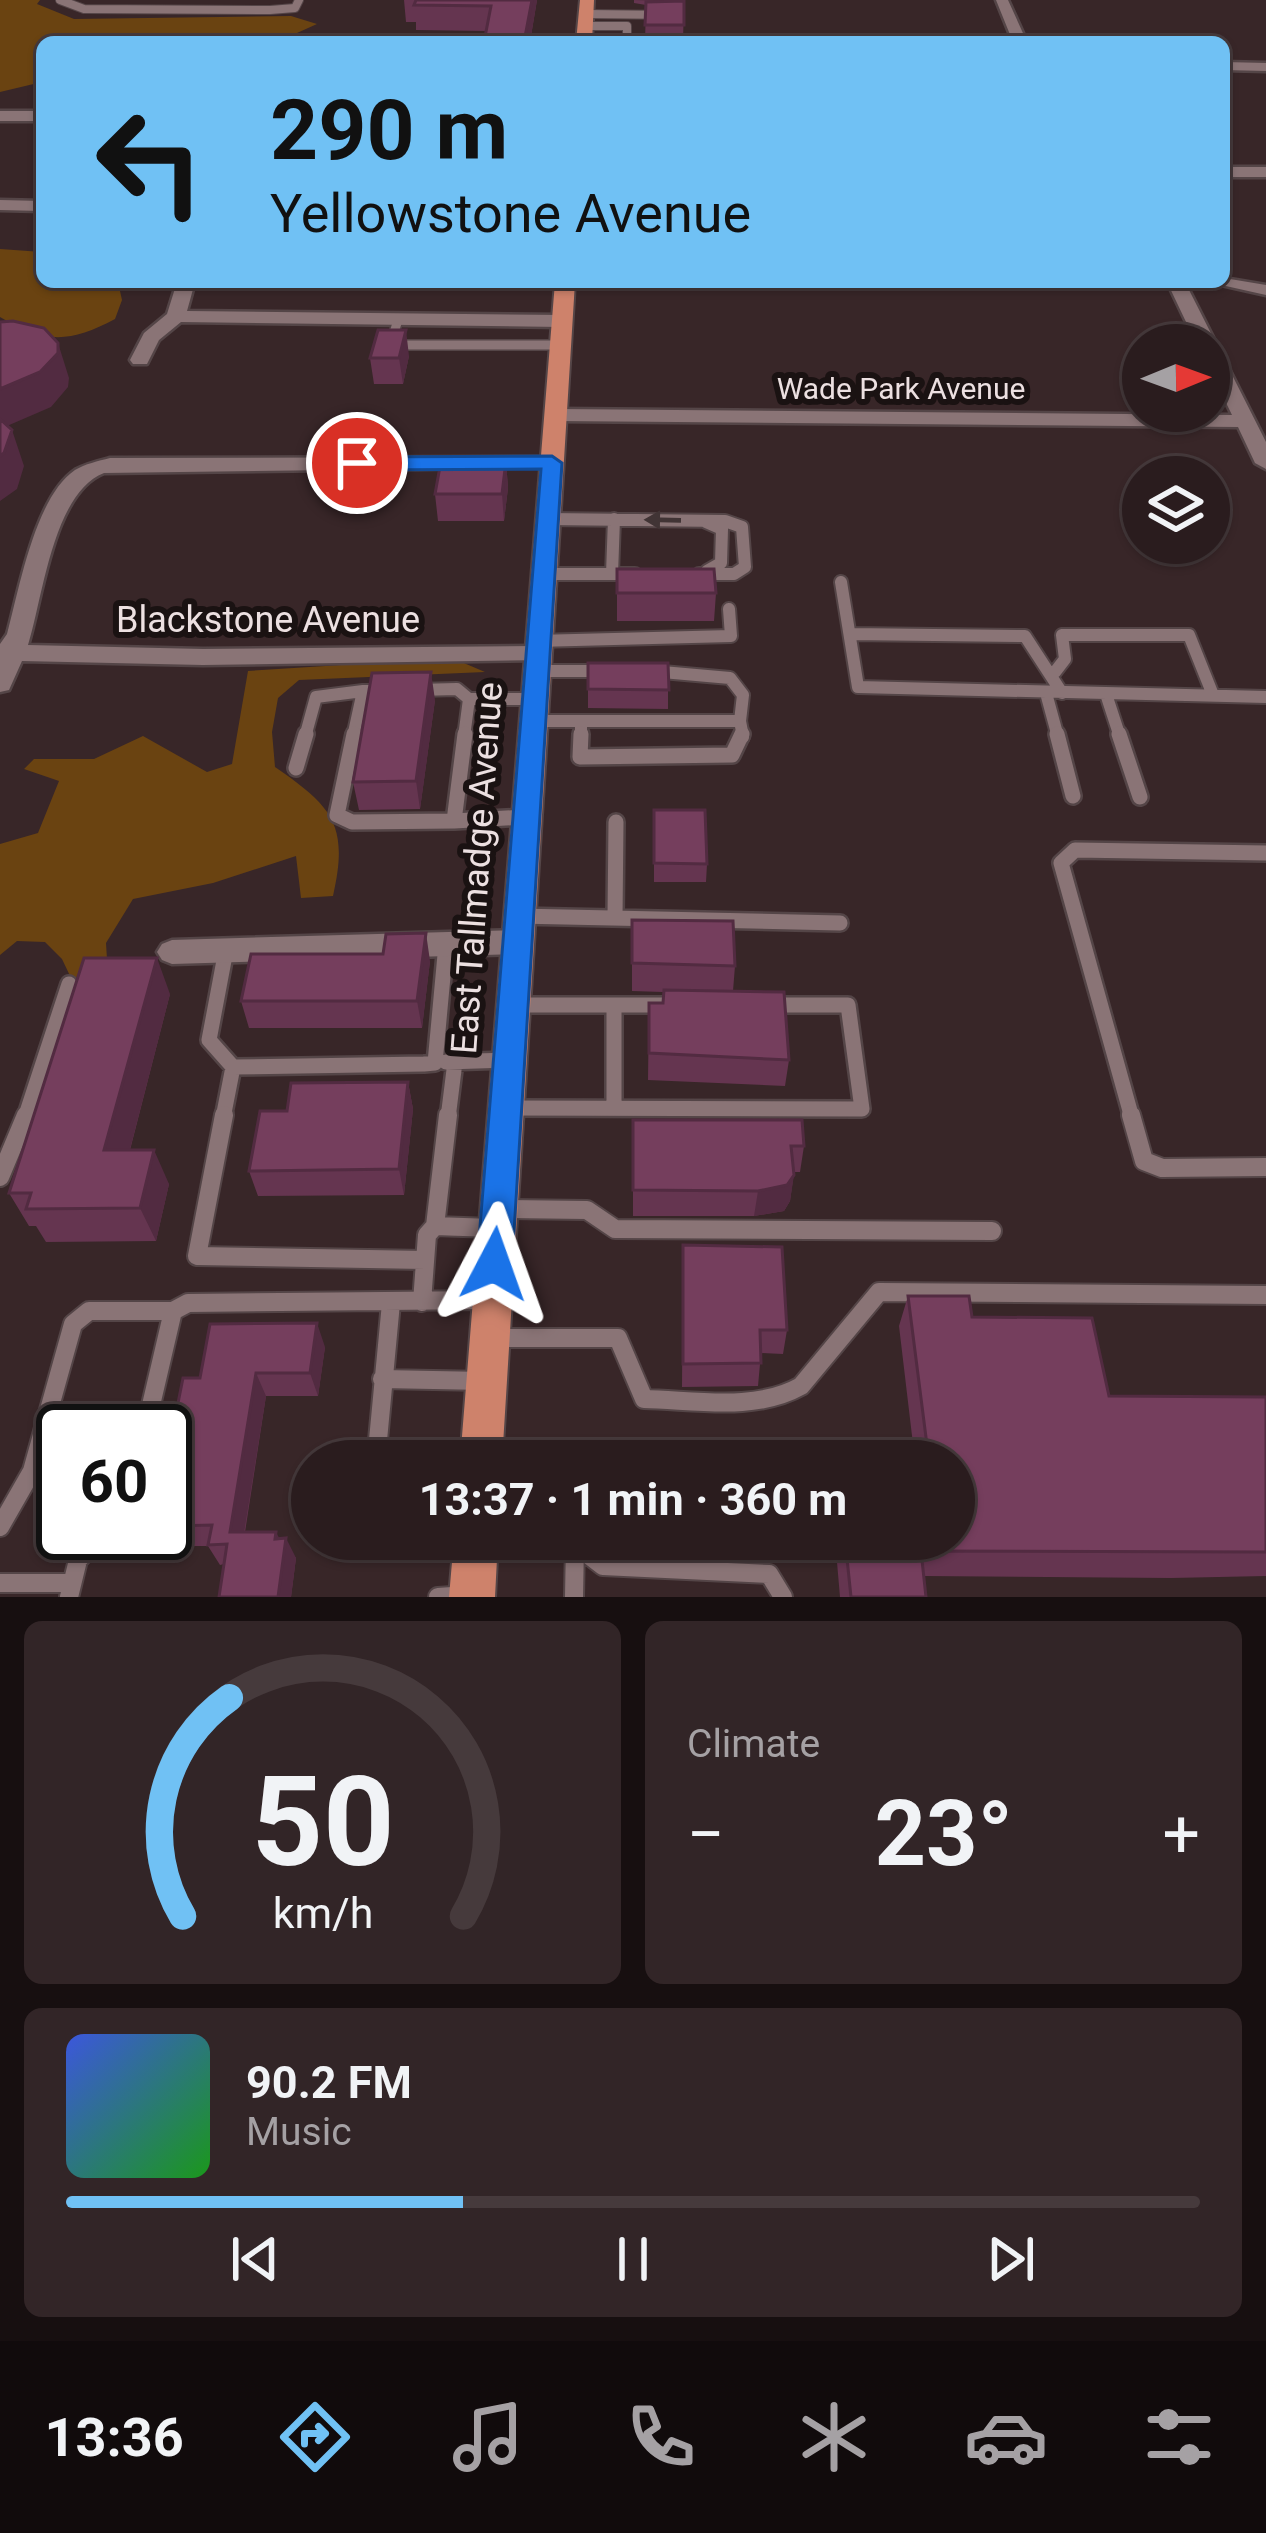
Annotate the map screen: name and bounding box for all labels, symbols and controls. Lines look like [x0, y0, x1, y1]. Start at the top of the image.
text: 290 m [270, 81, 508, 180]
icon: left [72, 84, 228, 240]
text: Yellowstone Avenue [270, 182, 751, 245]
north arrow [1122, 324, 1230, 432]
map controls [1122, 324, 1230, 564]
street label: Wade Park Avenue [777, 371, 1025, 406]
pin [306, 412, 408, 514]
icon: arrive [324, 430, 390, 496]
button: layers [1122, 456, 1230, 564]
one-way arrow [643, 511, 681, 530]
street label: Blackstone Avenue [116, 599, 420, 641]
street label: East Tallmadge Avenue [443, 681, 511, 1055]
position arrow [431, 1201, 557, 1327]
speed limit sign: 60 [36, 1404, 192, 1560]
text: 13:37 · 1 min · 360 m [419, 1473, 847, 1526]
text: Climate [687, 1721, 820, 1767]
text: 50 [251, 1749, 394, 1895]
text: 23° [874, 1782, 1013, 1887]
text: − [687, 1796, 725, 1873]
text: + [1163, 1796, 1200, 1873]
text: km/h [272, 1887, 373, 1937]
text: 90.2 FM [246, 2056, 412, 2109]
text: Music [246, 2109, 352, 2155]
icon: previous [222, 2226, 288, 2292]
icon: pause [600, 2226, 666, 2292]
icon: next [978, 2226, 1044, 2292]
icon: directions [273, 2395, 357, 2479]
icon: music [446, 2395, 530, 2479]
icon: phone [619, 2395, 703, 2479]
icon: climate [792, 2395, 876, 2479]
icon: car [964, 2395, 1048, 2479]
icon: filters [1137, 2395, 1221, 2479]
text: 13:36 [44, 2406, 184, 2469]

